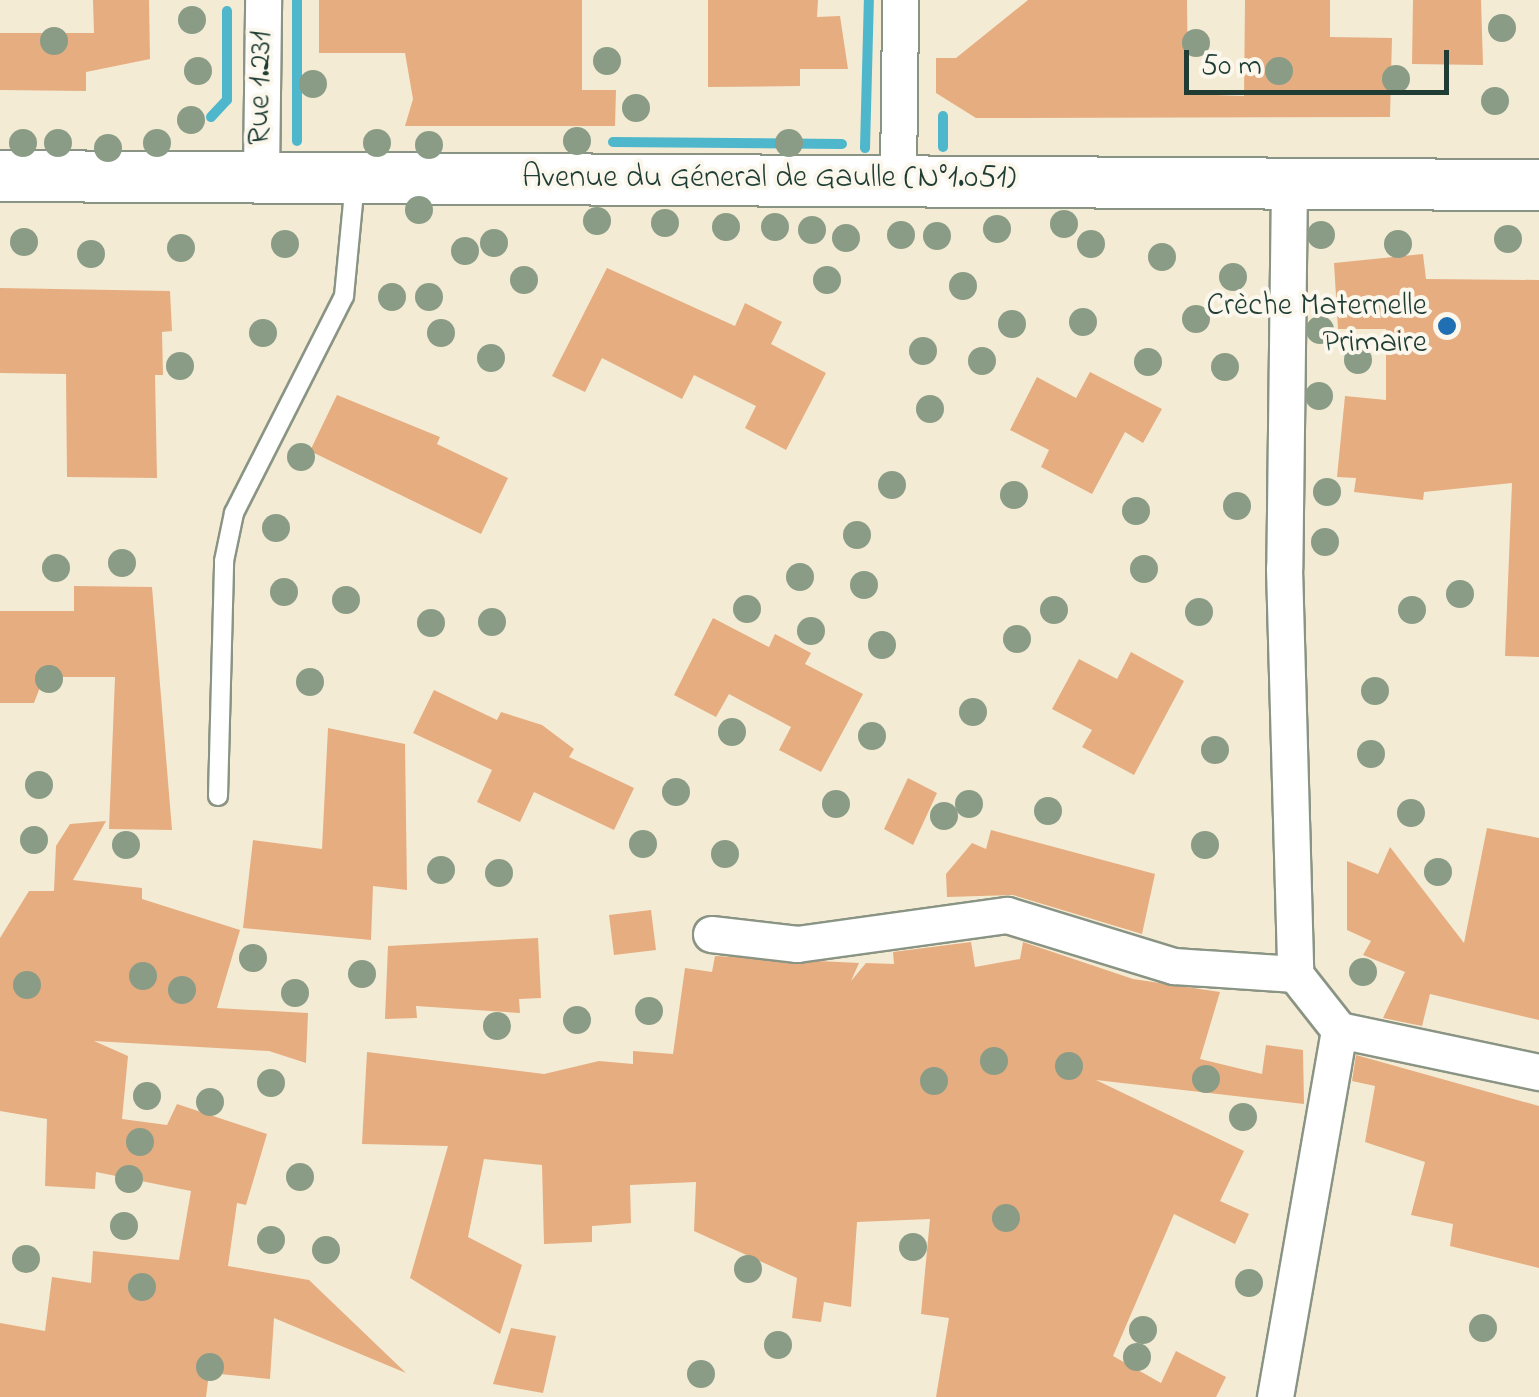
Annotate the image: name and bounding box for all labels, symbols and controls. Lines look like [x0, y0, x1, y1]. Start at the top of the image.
scale bar [1189, 30, 1454, 92]
street label: Rue 1.231 [242, 31, 282, 145]
text: 50 m [1201, 45, 1262, 89]
street label: Avenue du Géneral de Gaulle (N°1.051) [522, 160, 1016, 198]
place label: Crèche Maternelle Primaire [1207, 289, 1427, 364]
marker: Crèche Maternelle Primaire [1436, 315, 1458, 337]

